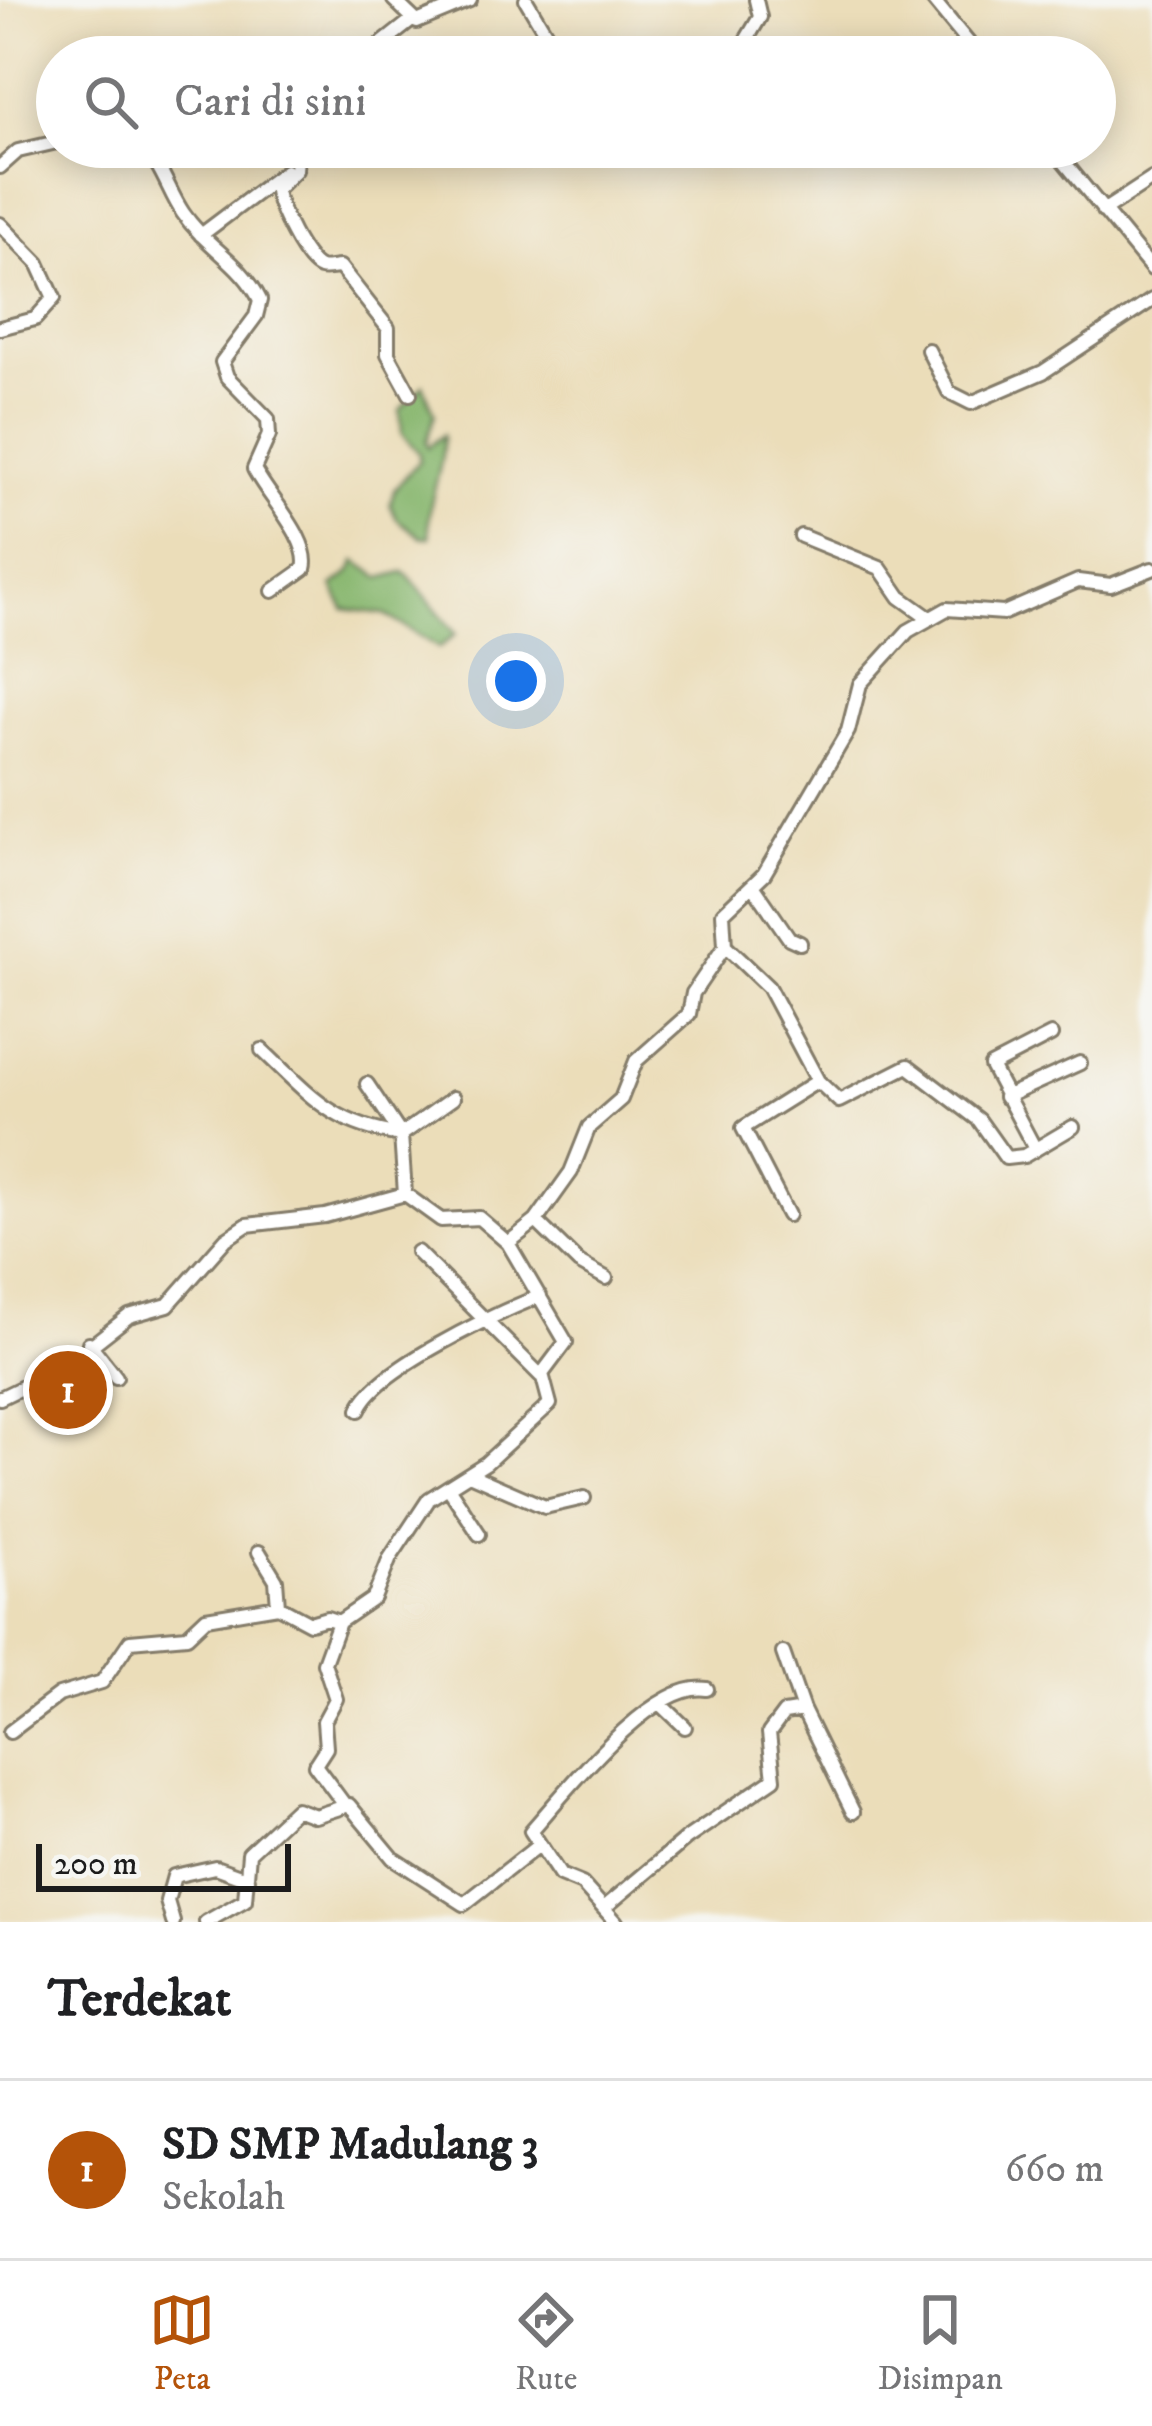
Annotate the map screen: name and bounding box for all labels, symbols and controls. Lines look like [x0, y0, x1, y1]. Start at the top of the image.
search box [36, 36, 1116, 168]
icon: search [78, 69, 144, 135]
text: Cari di sini [174, 74, 366, 130]
your location [486, 651, 546, 711]
pin: 1 [29, 1345, 107, 1435]
scale bar [36, 1838, 291, 1891]
text: 200 m [54, 1844, 138, 1885]
text: Terdekat [48, 1968, 231, 2032]
text: SD SMP Madulang 3 [162, 2117, 538, 2173]
text: 1 [80, 2145, 94, 2194]
text: 660 m [1005, 2145, 1104, 2194]
text: Sekolah [162, 2173, 285, 2222]
tab: Peta [149, 2287, 215, 2400]
tab: Rute [513, 2287, 579, 2400]
tab: Disimpan [878, 2287, 1003, 2400]

